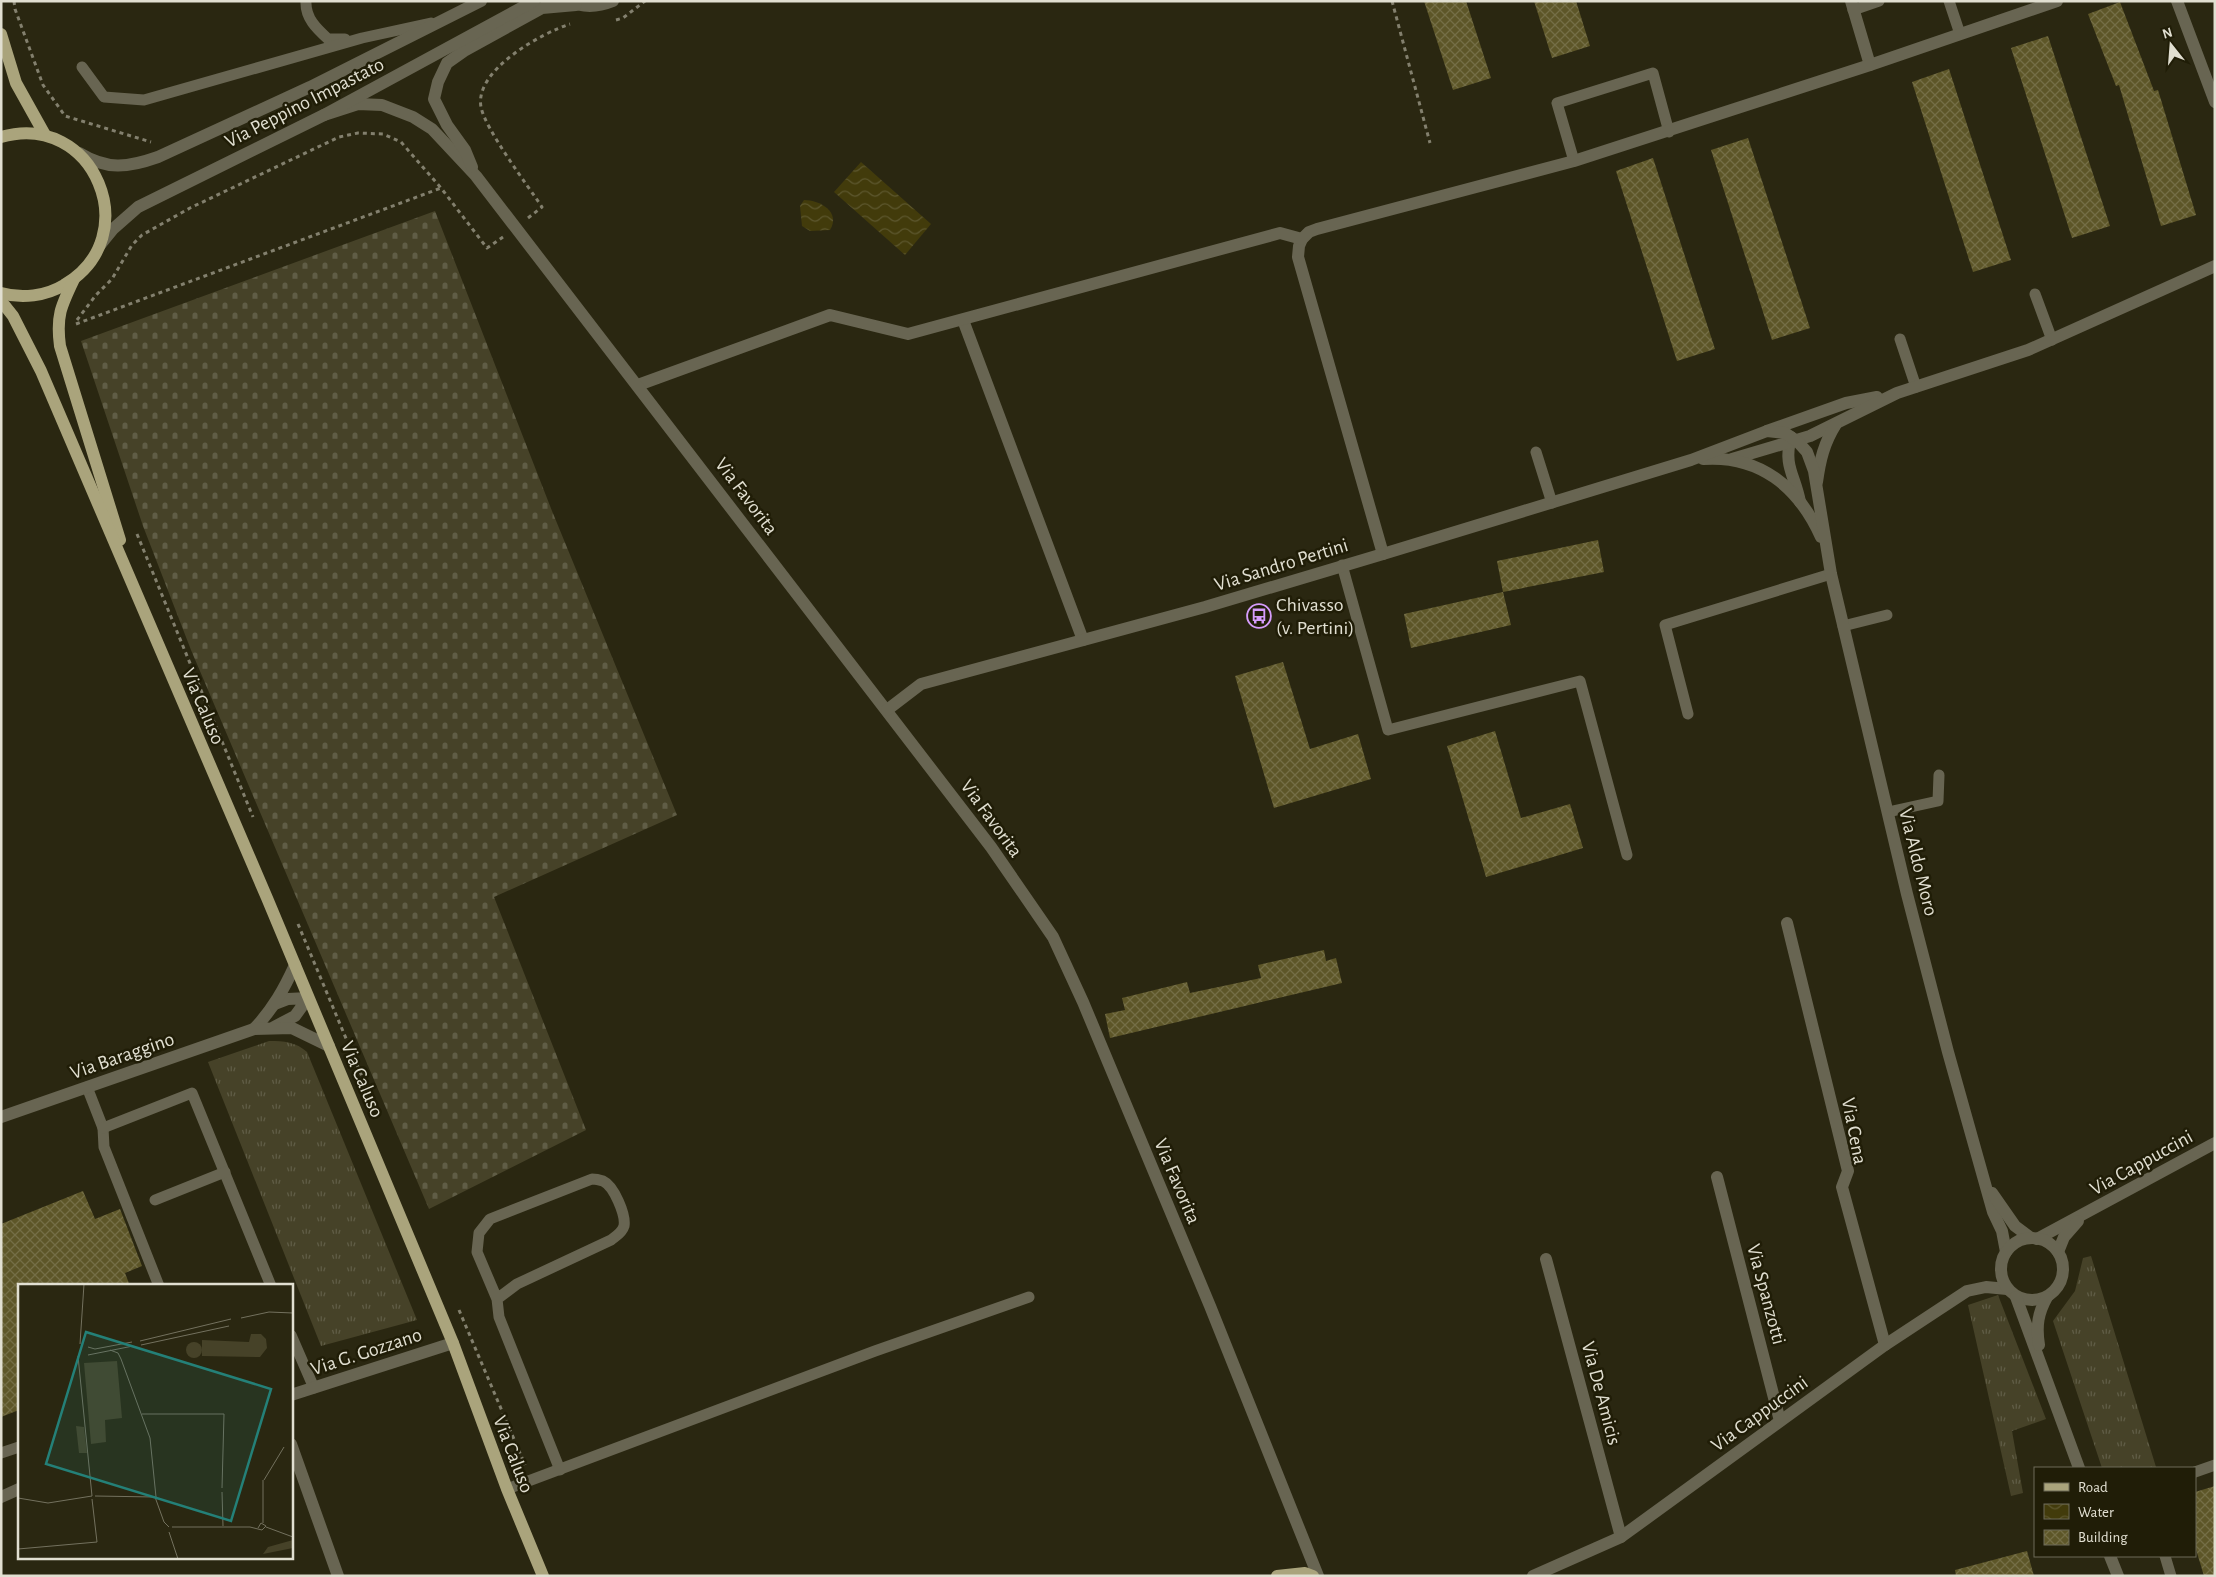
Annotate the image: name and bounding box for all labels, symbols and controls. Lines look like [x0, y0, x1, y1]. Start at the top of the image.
north arrow [2146, 20, 2196, 70]
text: N [2161, 25, 2174, 42]
street label: Via Peppino Impastato [222, 54, 387, 152]
street label: Via Favorita [711, 454, 781, 539]
street label: Via Sandro Pertini [1212, 535, 1350, 595]
place label: Chivasso (v. Pertini) [1276, 595, 1354, 638]
bus stop icon: Chivasso (v. Pertini) [1246, 603, 1272, 629]
street label: Via Caluso [178, 665, 228, 747]
street label: Via Favorita [957, 776, 1026, 861]
street label: Via Aldo Moro [1895, 807, 1941, 918]
street label: Via Baraggino [68, 1029, 177, 1083]
street label: Via Caluso [337, 1038, 387, 1120]
street label: Via Cena [1838, 1096, 1870, 1166]
street label: Via Cappuccini [2087, 1126, 2196, 1199]
street label: Via Favorita [1150, 1136, 1204, 1227]
street label: Via Spanzotti [1743, 1242, 1789, 1347]
inset map [18, 1284, 292, 1560]
street label: Via G. Gozzano [308, 1325, 424, 1379]
street label: Via De Amicis [1578, 1339, 1624, 1447]
street label: Via Cappuccini [1707, 1372, 1812, 1455]
street label: Via Caluso [489, 1413, 537, 1496]
legend [2034, 1467, 2196, 1557]
text: Road [2078, 1480, 2108, 1495]
text: Water [2078, 1505, 2114, 1520]
text: Building [2078, 1530, 2128, 1545]

